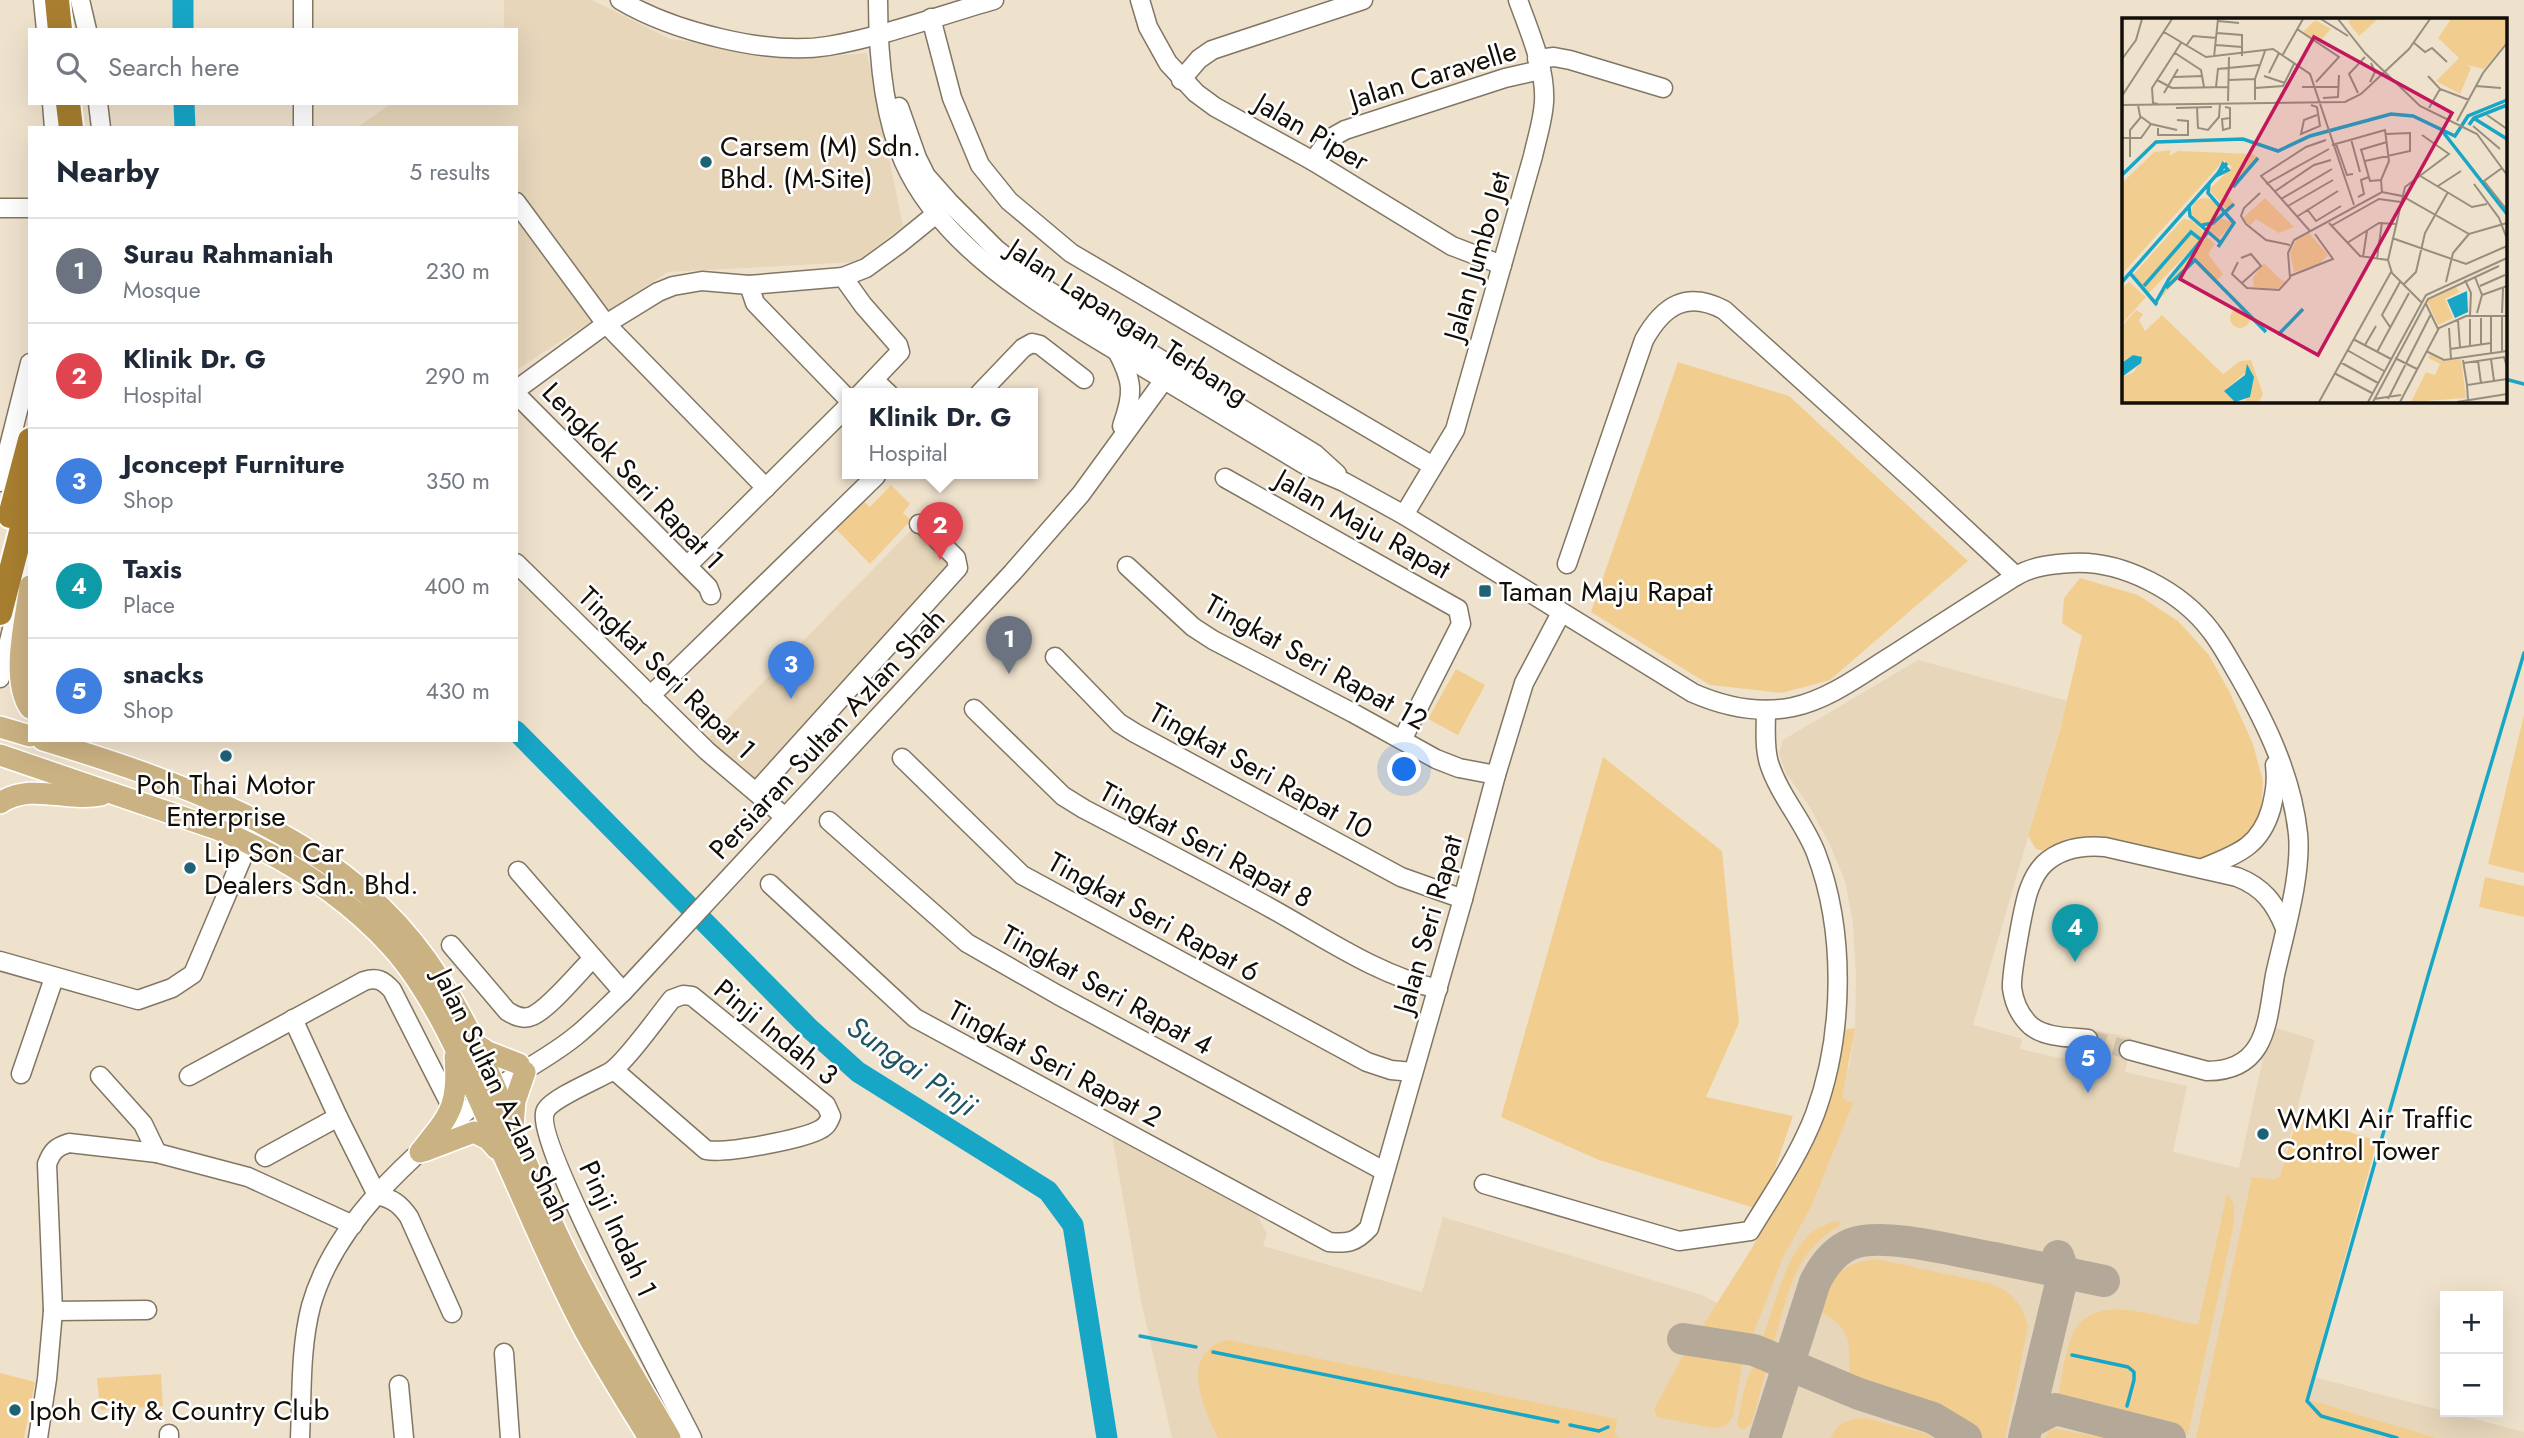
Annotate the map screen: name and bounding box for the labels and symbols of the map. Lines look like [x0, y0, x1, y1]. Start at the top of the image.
inset map [2122, 18, 2506, 402]
street label: Jalan Caravelle [1341, 30, 1521, 121]
street label: Jalan Piper [1244, 81, 1377, 181]
place label: Carsem (M) Sdn. Bhd. (M-Site) [720, 126, 921, 199]
marker: Carsem (M) Sdn. Bhd. (M-Site) [698, 154, 714, 170]
street label: Jalan Jumbo Jet [1432, 166, 1521, 349]
street label: Jalan Lapangan Terbang [996, 226, 1257, 416]
street label: Lengkok Seri Rapat 1 [532, 373, 734, 579]
street label: Jalan Maju Rapat [1264, 457, 1458, 589]
pin: 2 [917, 502, 963, 560]
place label: Taman Maju Rapat [1499, 571, 1713, 612]
street label: Tingkat Seri Rapat 1 [569, 577, 765, 769]
marker: Taman Maju Rapat [1477, 583, 1493, 599]
street label: Tingkat Seri Rapat 12 [1197, 584, 1435, 740]
street label: Persiaran Sultan Azlan Shah [699, 599, 955, 869]
pin: 1 [986, 616, 1032, 674]
pin: 3 [768, 641, 814, 699]
street label: Tingkat Seri Rapat 10 [1142, 692, 1380, 850]
marker: Poh Thai Motor Enterprise [218, 748, 234, 764]
your location [1387, 752, 1421, 786]
place label: Poh Thai Motor Enterprise [136, 764, 316, 837]
street label: Tingkat Seri Rapat 8 [1092, 772, 1320, 918]
street label: Jalan Seri Rapat [1382, 830, 1473, 1022]
place label: Lip Son Car Dealers Sdn. Bhd. [204, 832, 419, 905]
street label: Tingkat Seri Rapat 6 [1041, 842, 1267, 992]
marker: Lip Son Car Dealers Sdn. Bhd. [182, 860, 198, 876]
pin: 4 [2052, 904, 2098, 962]
street label: Tingkat Seri Rapat 4 [993, 915, 1221, 1065]
street label: Jalan Sultan Azlan Shah [421, 958, 581, 1228]
street label: Pinji Indah 3 [705, 969, 847, 1095]
street label: Tingkat Seri Rapat 2 [941, 990, 1169, 1138]
water label: Sungai Pinji [838, 1005, 986, 1127]
pin: 5 [2065, 1035, 2111, 1093]
place label: WMKI Air Traffic Control Tower [2277, 1098, 2473, 1171]
marker: WMKI Air Traffic Control Tower [2255, 1126, 2271, 1142]
street label: Pinji Indah 1 [568, 1154, 668, 1304]
place label: Ipoh City & Country Club [29, 1390, 329, 1431]
marker: Ipoh City & Country Club [7, 1402, 23, 1418]

